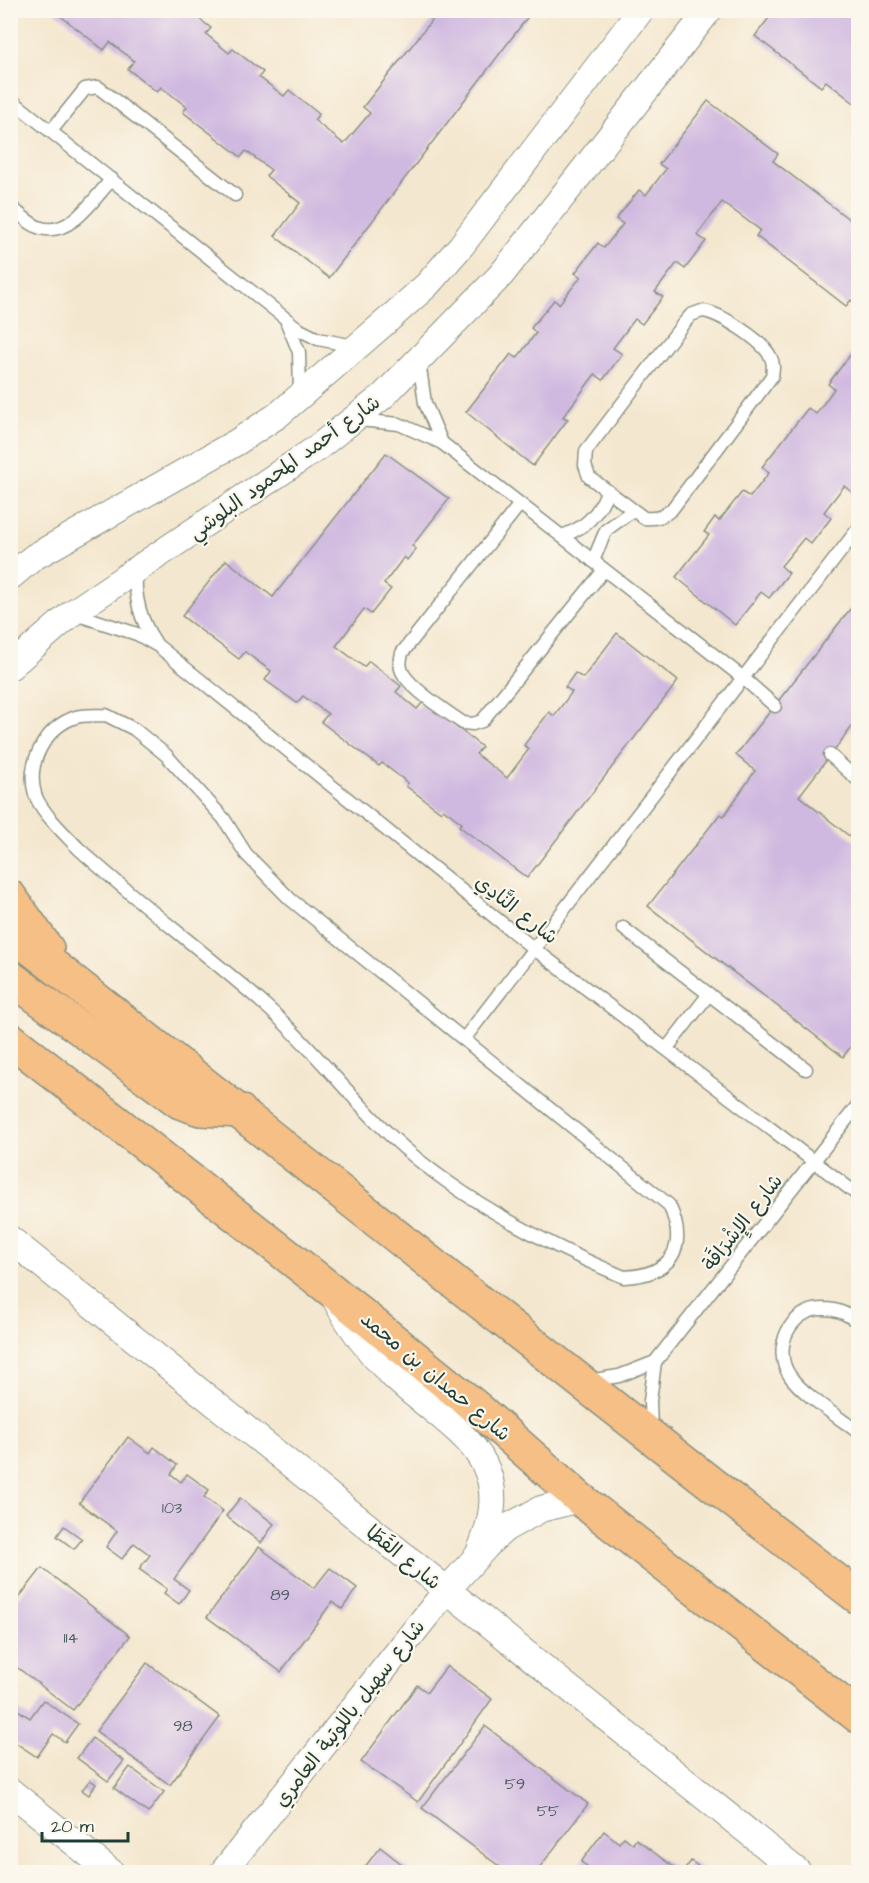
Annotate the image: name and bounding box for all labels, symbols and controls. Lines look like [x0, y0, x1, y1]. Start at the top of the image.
street label: شارع أحمد المحمود البلوشي [183, 389, 388, 549]
street label: شارع النَّادِي [469, 868, 564, 951]
street label: شارع الإِشْرَاقَة [696, 1168, 791, 1278]
street label: شارع حمدان بن محمد [354, 1305, 517, 1448]
house number: 103 [162, 1497, 182, 1519]
street label: شارع القَطَا [360, 1519, 447, 1597]
house number: 89 [270, 1584, 290, 1606]
street label: شارع سهيل باللوتية العامري [268, 1614, 432, 1813]
house number: 114 [64, 1627, 79, 1649]
house number: 98 [173, 1715, 193, 1737]
house number: 59 [505, 1773, 525, 1795]
house number: 55 [537, 1800, 560, 1822]
scale bar [42, 1805, 128, 1843]
text: 20 m [51, 1814, 94, 1839]

